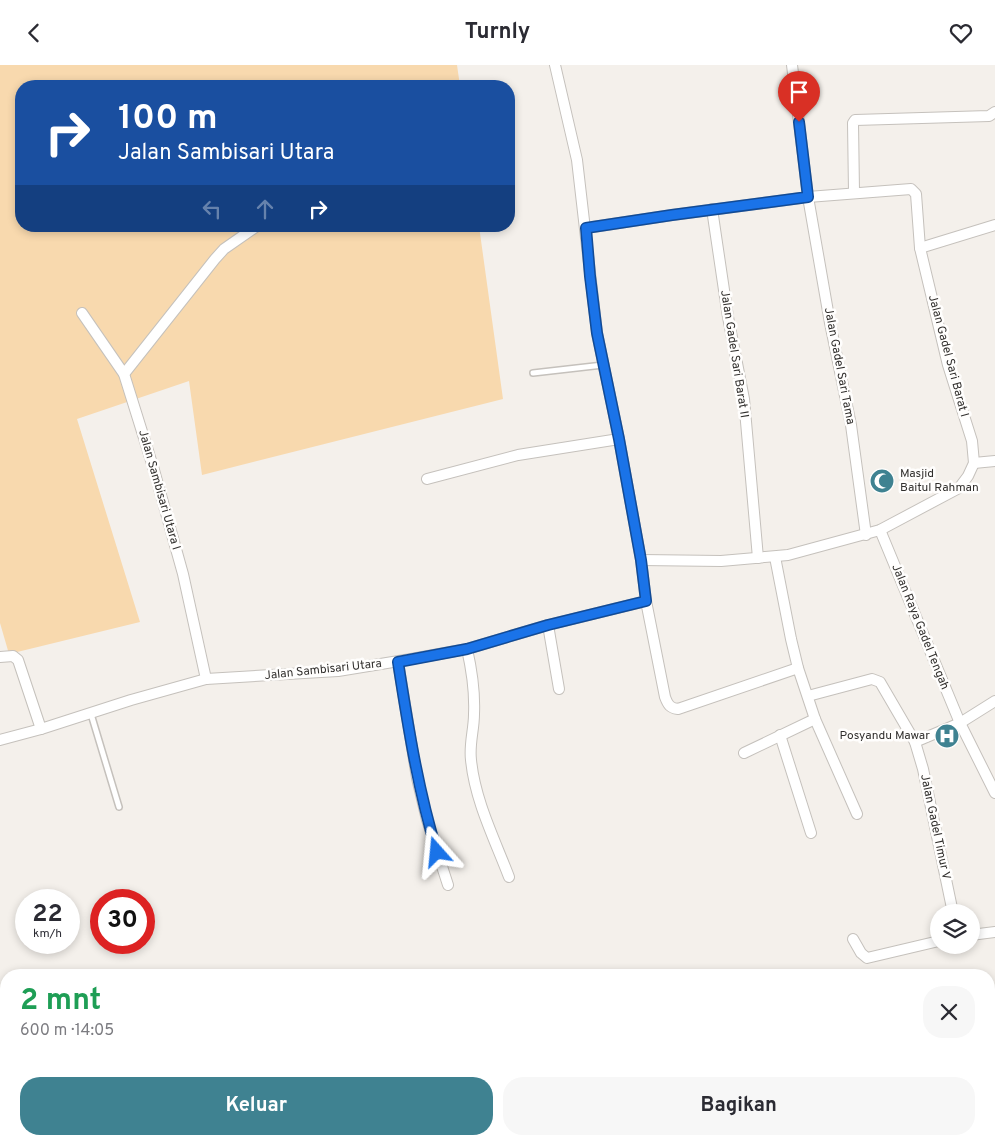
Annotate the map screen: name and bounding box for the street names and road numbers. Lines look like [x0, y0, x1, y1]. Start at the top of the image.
street label: Jalan Gadel Sari Barat II [716, 289, 752, 419]
street label: Jalan Gadel Sari Barat I [924, 293, 972, 419]
street label: Jalan Gadel Sari Tama [820, 306, 858, 426]
street label: Jalan Sambisari Utara I [134, 428, 184, 552]
street label: Jalan Raya Gadel Tengah [887, 562, 953, 692]
street label: Jalan Sambisari Utara [263, 656, 383, 684]
street label: Jalan Gadel Timur V [916, 773, 954, 881]

